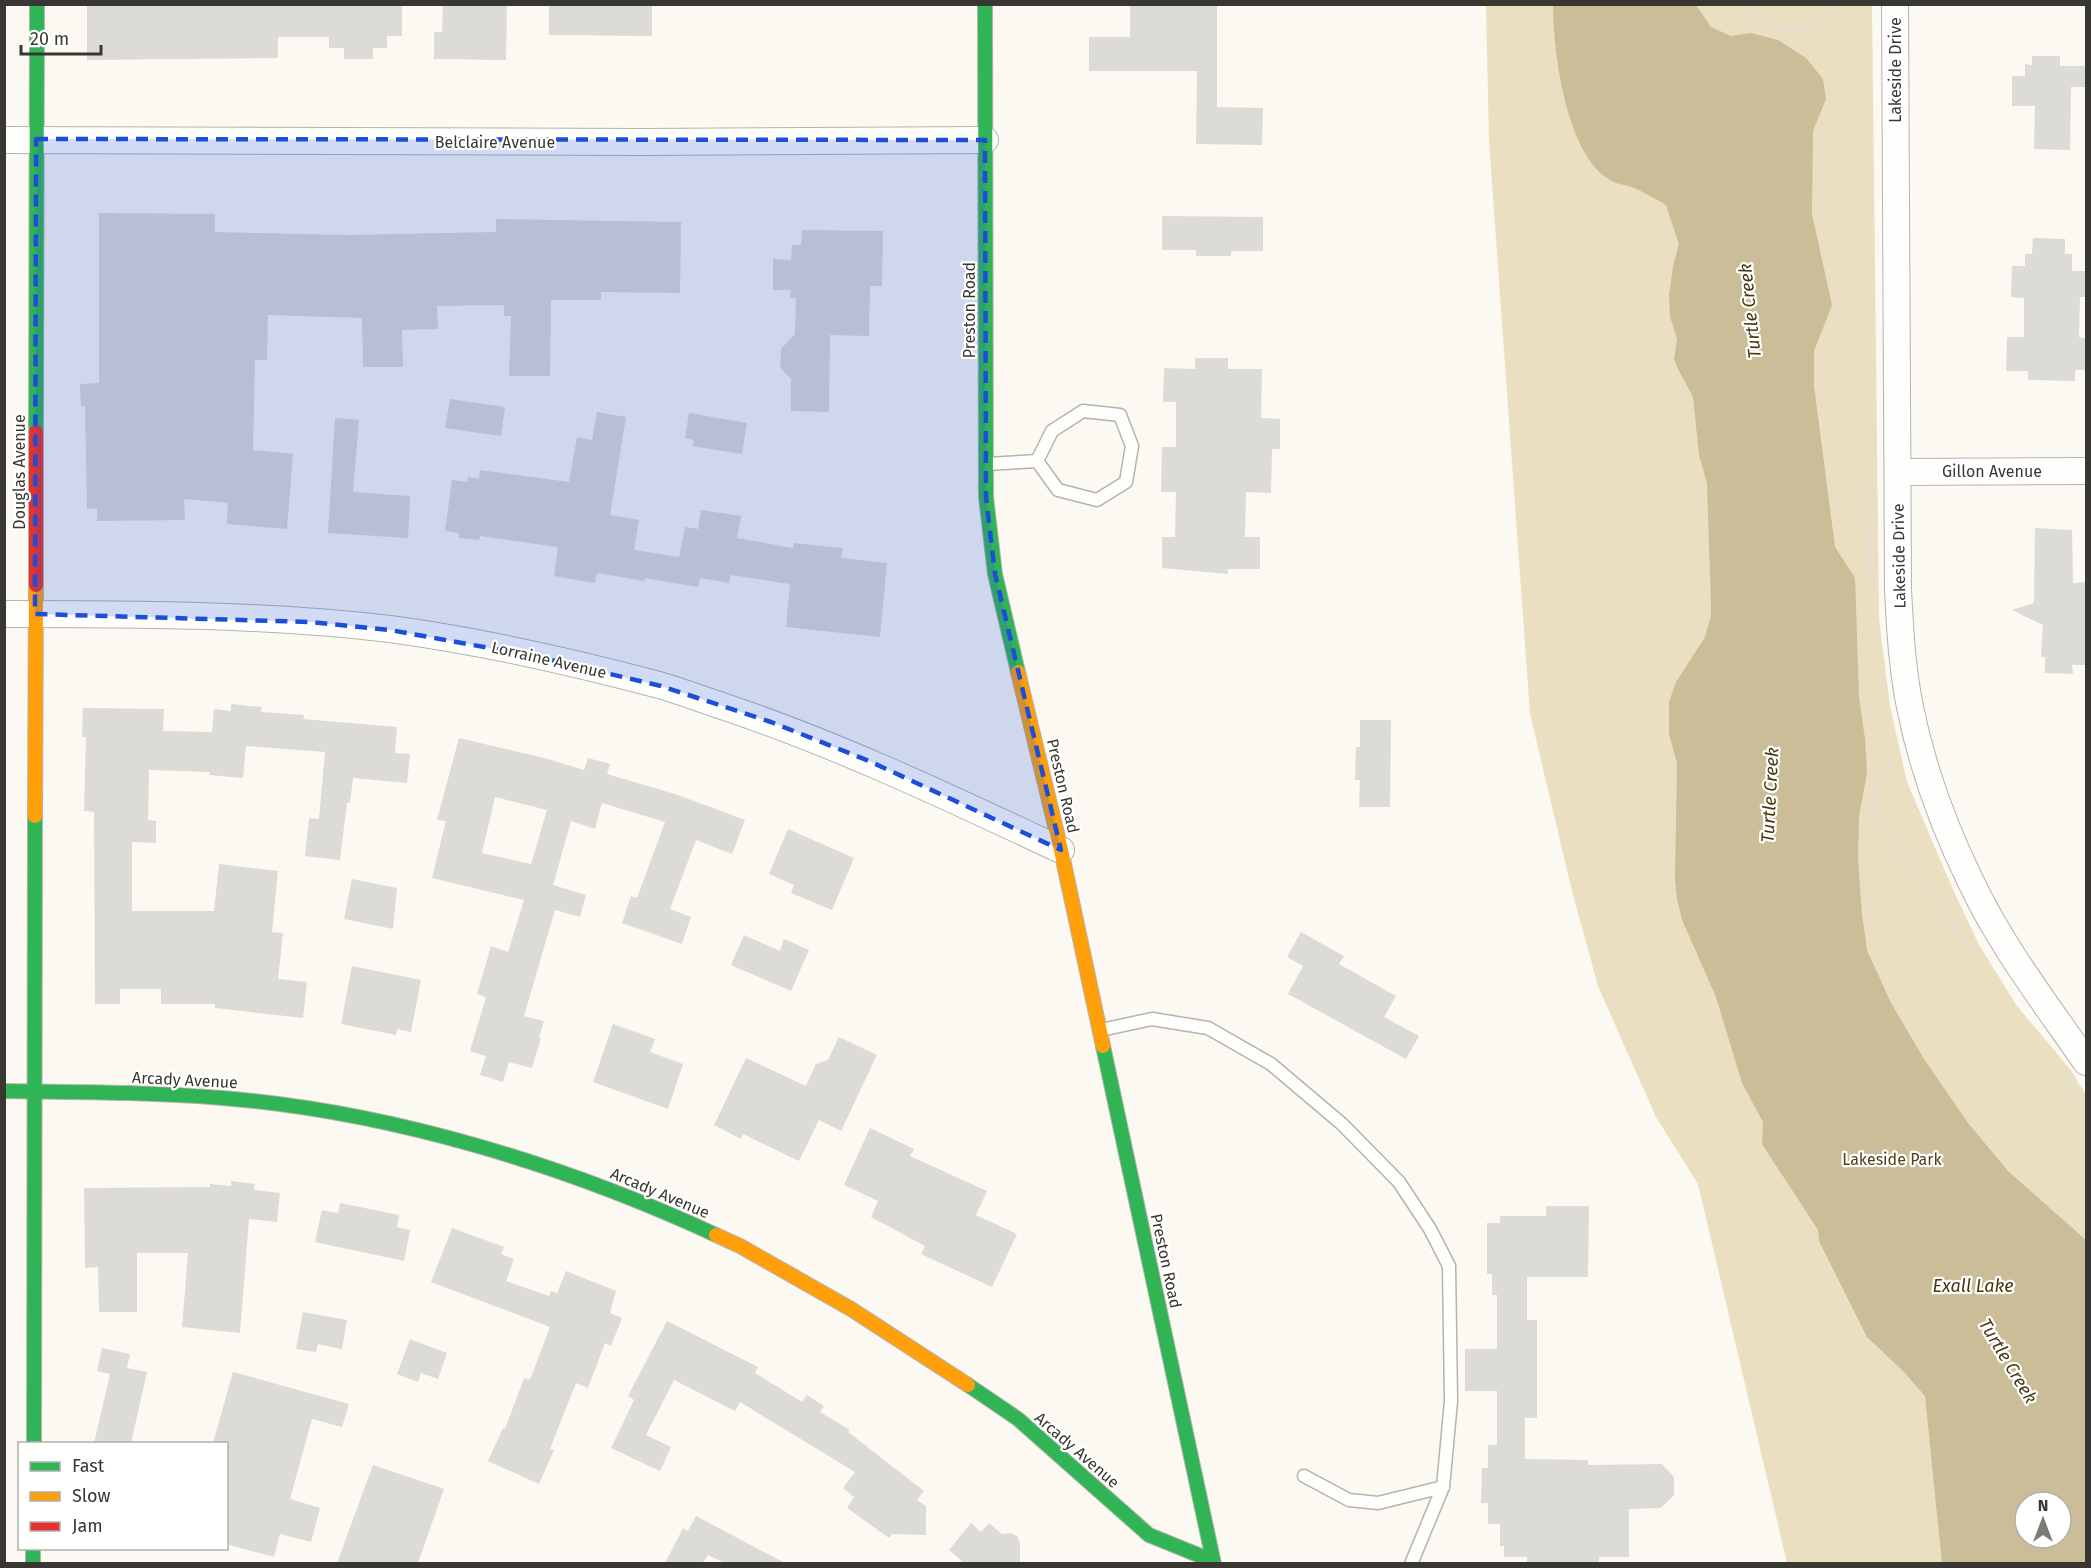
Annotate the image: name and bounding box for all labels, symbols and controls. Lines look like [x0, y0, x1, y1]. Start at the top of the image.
street label: Lakeside Drive [1886, 17, 1905, 123]
scale bar [21, 18, 100, 56]
text: 20 m [30, 28, 69, 50]
street label: Belclaire Avenue [435, 133, 555, 152]
street label: Preston Road [960, 262, 979, 358]
water label: Turtle Creek [1734, 262, 1766, 360]
street label: Douglas Avenue [10, 414, 29, 530]
street label: Gillon Avenue [1942, 462, 2042, 481]
street label: Lakeside Drive [1889, 503, 1909, 609]
street label: Lorraine Avenue [490, 638, 608, 682]
street label: Preston Road [1043, 737, 1083, 835]
water label: Turtle Creek [1757, 747, 1783, 843]
street label: Arcady Avenue [132, 1068, 238, 1092]
park label: Lakeside Park [1842, 1150, 1942, 1169]
street label: Arcady Avenue [608, 1164, 712, 1222]
street label: Preston Road [1147, 1212, 1185, 1310]
water label: Exall Lake [1933, 1275, 2014, 1297]
water label: Turtle Creek [1974, 1314, 2042, 1408]
street label: Arcady Avenue [1031, 1408, 1123, 1492]
legend [18, 1442, 228, 1550]
text: Fast [72, 1455, 105, 1477]
text: Slow [72, 1485, 111, 1507]
north arrow [2013, 1490, 2073, 1550]
text: N [2038, 1496, 2048, 1515]
text: Jam [72, 1515, 103, 1537]

